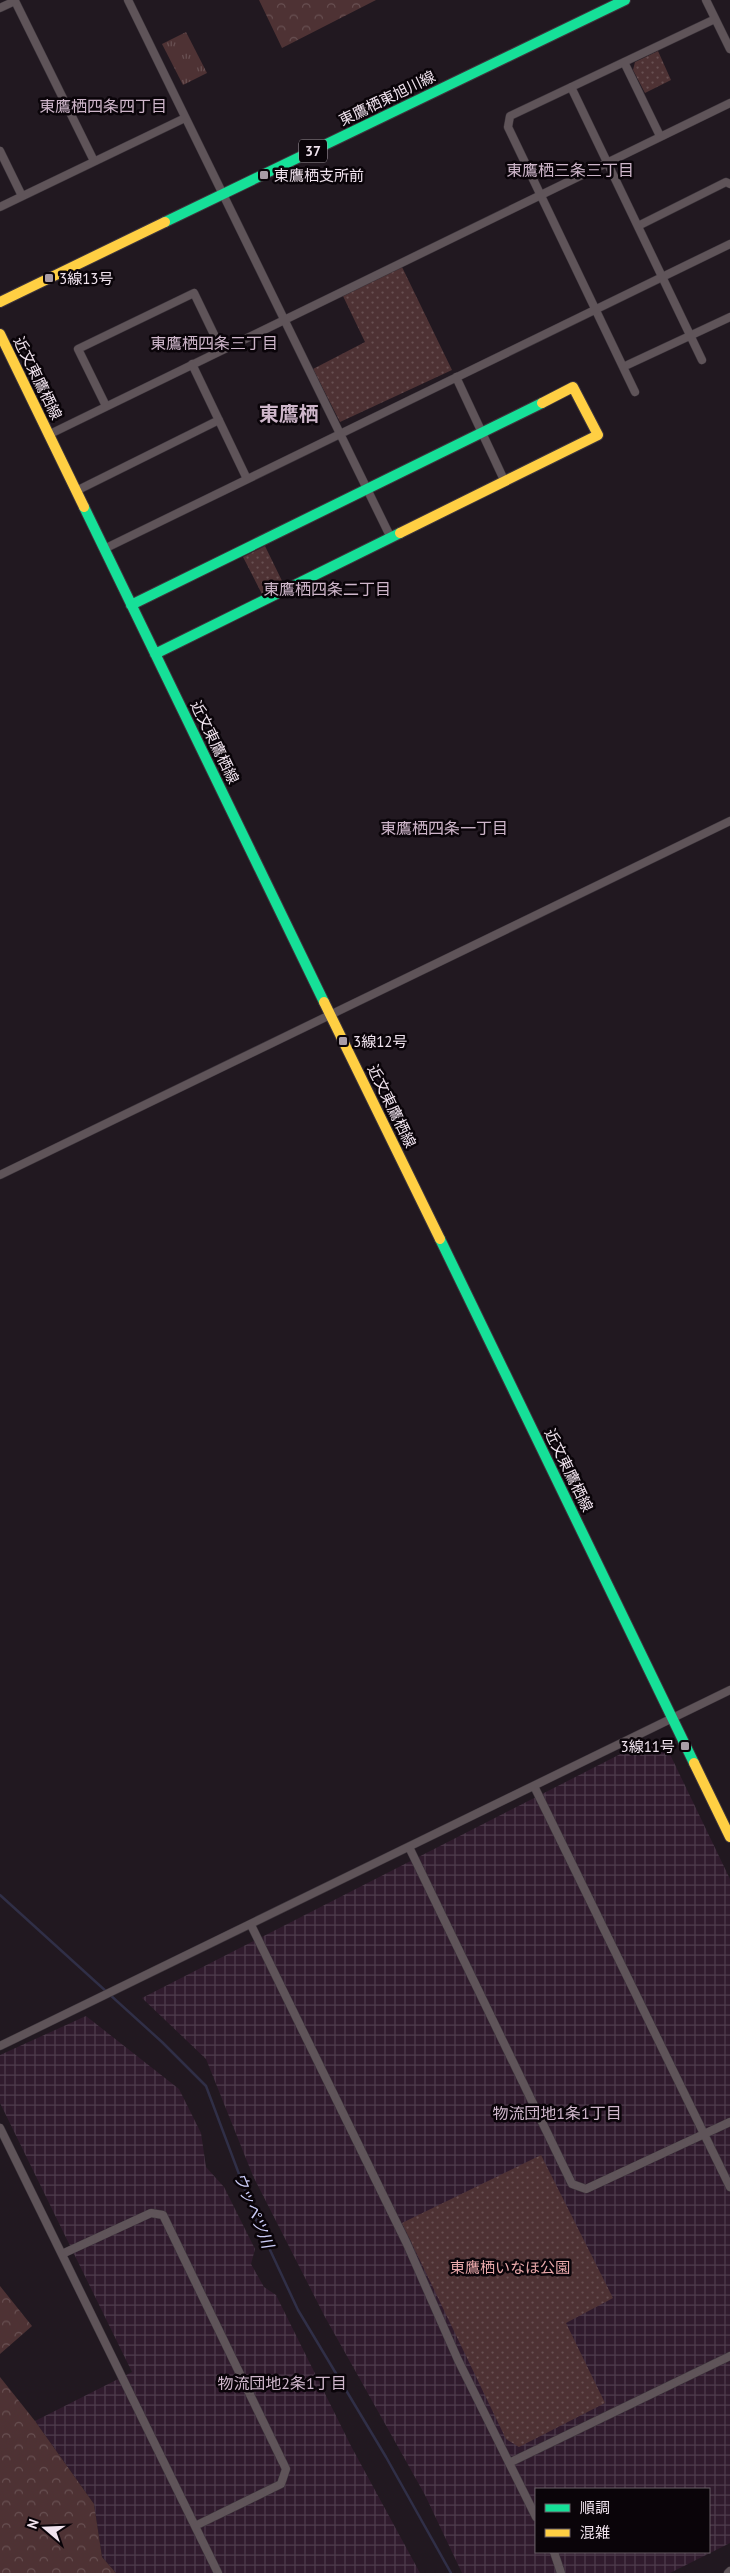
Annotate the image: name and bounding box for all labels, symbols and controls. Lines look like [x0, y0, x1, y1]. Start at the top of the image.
street label: 東鷹栖東旭川線 [336, 66, 438, 130]
district label: 東鷹栖四条四丁目 [39, 96, 167, 116]
road number: 37 [299, 140, 327, 162]
district label: 東鷹栖三条三丁目 [506, 160, 634, 180]
place label: 東鷹栖支所前 [274, 166, 364, 185]
marker: 東鷹栖支所前 [258, 169, 270, 181]
place label: 3線13号 [59, 269, 114, 288]
marker: 3線13号 [43, 272, 55, 284]
street label: 近文東鷹栖線 [10, 333, 66, 423]
district label: 東鷹栖四条三丁目 [150, 333, 278, 353]
district label: 東鷹栖 [259, 401, 319, 427]
district label: 東鷹栖四条二丁目 [263, 579, 391, 599]
street label: 近文東鷹栖線 [187, 697, 243, 787]
district label: 東鷹栖四条一丁目 [380, 818, 508, 838]
place label: 3線12号 [353, 1032, 408, 1051]
marker: 3線12号 [337, 1035, 349, 1047]
street label: 近文東鷹栖線 [364, 1061, 420, 1151]
street label: 近文東鷹栖線 [541, 1425, 597, 1515]
place label: 3線11号 [620, 1737, 675, 1756]
marker: 3線11号 [679, 1740, 691, 1752]
district label: 物流団地1条1丁目 [492, 2103, 622, 2123]
water label: ウッペツ川 [230, 2169, 279, 2253]
park label: 東鷹栖いなほ公園 [450, 2258, 570, 2277]
district label: 物流団地2条1丁目 [217, 2373, 347, 2393]
legend [535, 2488, 710, 2553]
text: 順調 [580, 2498, 610, 2517]
north arrow [20, 2503, 70, 2553]
text: N [23, 2516, 43, 2531]
text: 混雑 [580, 2523, 610, 2542]

